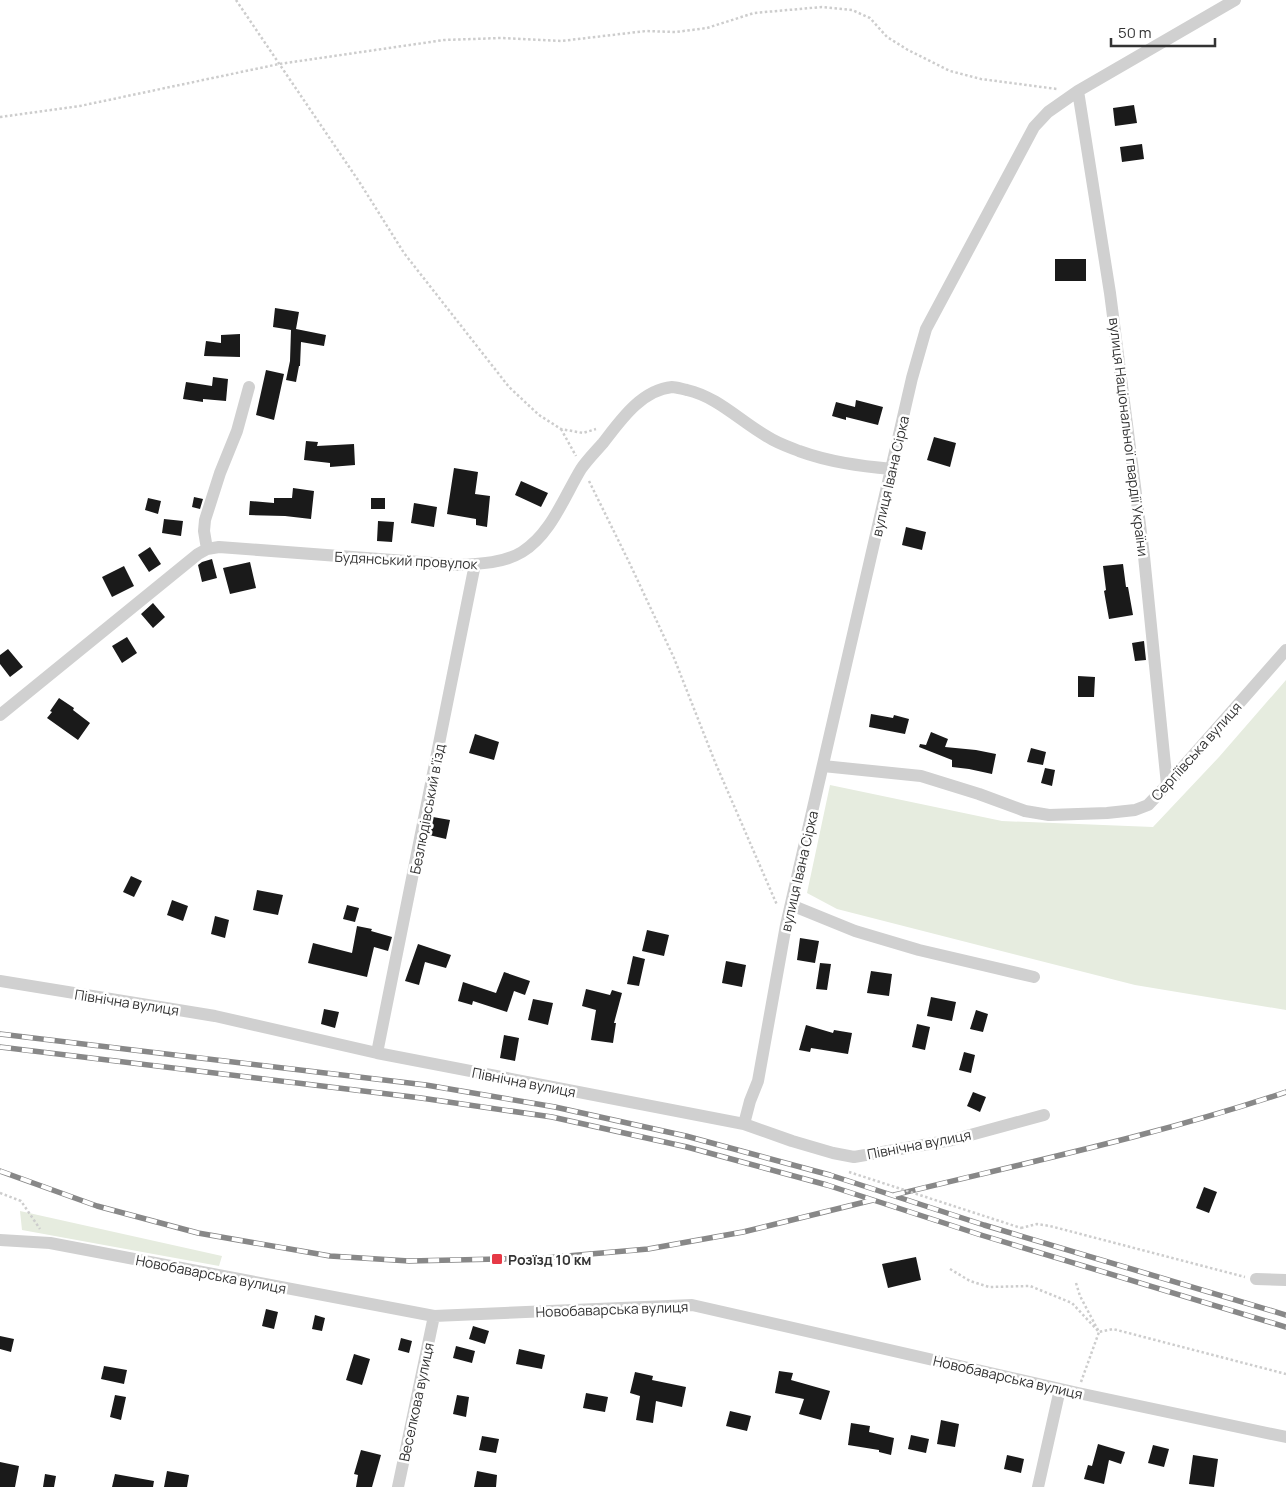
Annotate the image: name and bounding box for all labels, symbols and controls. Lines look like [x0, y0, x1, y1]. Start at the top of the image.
scale bar [1111, 15, 1215, 47]
text: 50 m [1118, 22, 1152, 43]
street label: вулиця Національної гвардії України [1105, 317, 1153, 557]
street label: вулиця Івана Сірка [867, 414, 913, 538]
street label: Будянський провулок [334, 547, 479, 573]
street label: Сергіївська вулиця [1147, 698, 1245, 804]
street label: Безлюдівський в'їзд [405, 742, 449, 876]
street label: вулиця Івана Сірка [776, 809, 822, 933]
street label: Північна вулиця [73, 984, 181, 1020]
street label: Північна вулиця [470, 1063, 578, 1101]
street label: Північна вулиця [865, 1125, 973, 1163]
street label: Новобаварська вулиця [134, 1250, 288, 1298]
place label: Розїзд 10 км [508, 1250, 591, 1269]
marker: Розїзд 10 км [490, 1252, 504, 1266]
street label: Новобаварська вулиця [535, 1297, 689, 1321]
street label: Веселкова вулиця [394, 1341, 438, 1463]
street label: Новобаварська вулиця [931, 1351, 1085, 1403]

